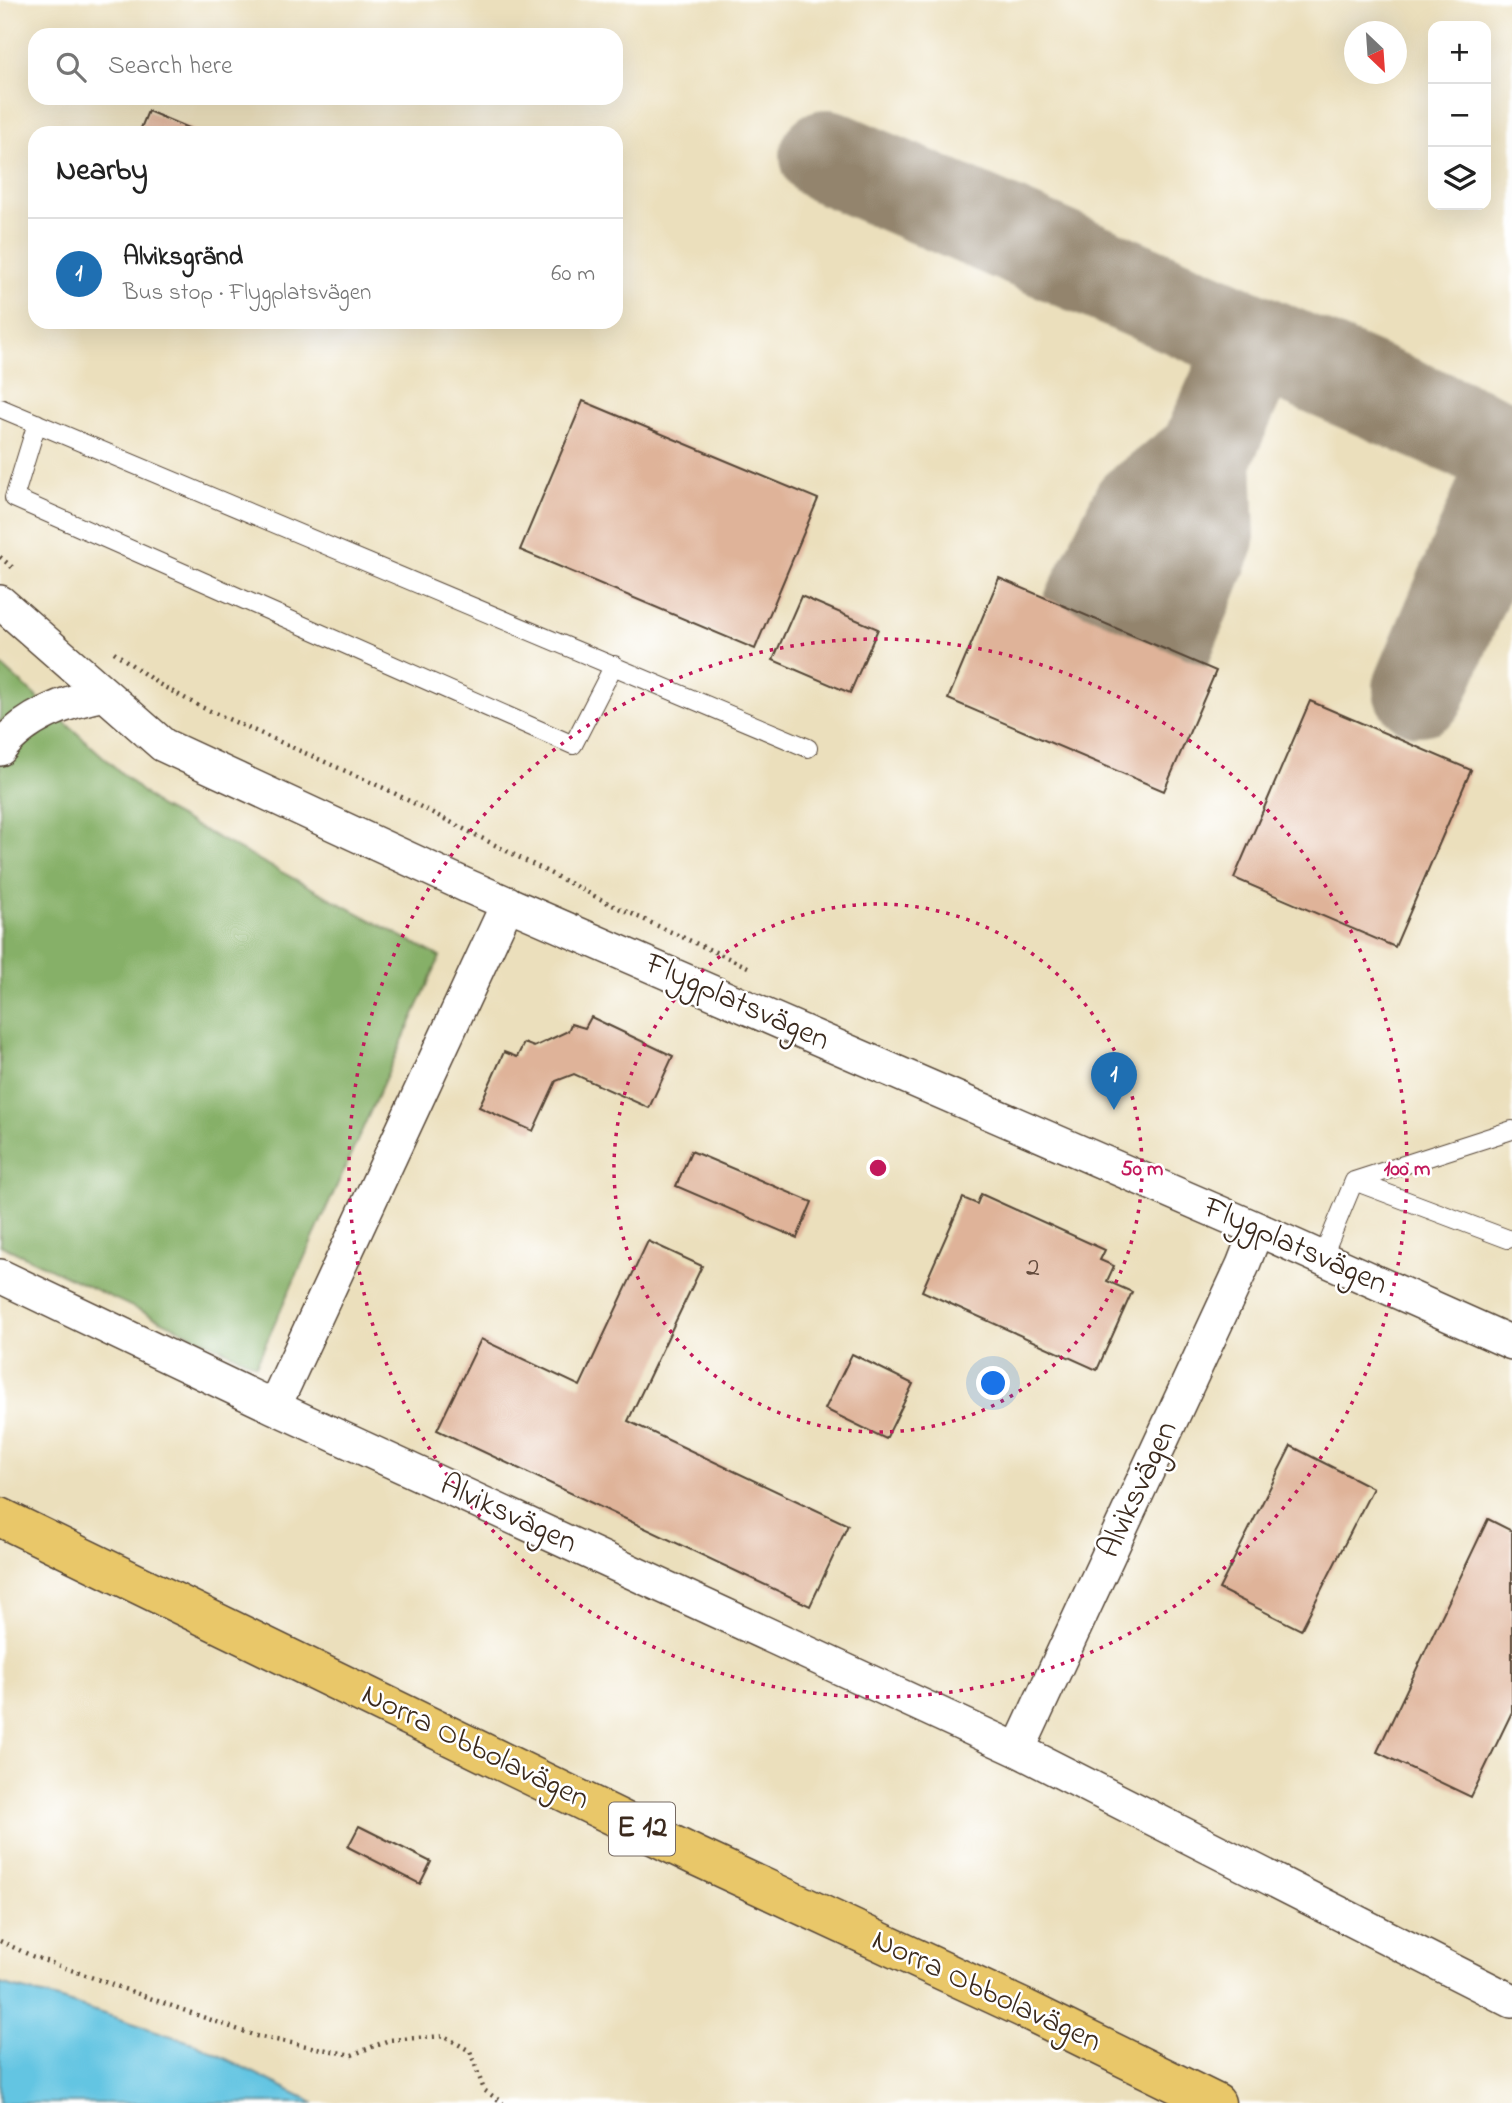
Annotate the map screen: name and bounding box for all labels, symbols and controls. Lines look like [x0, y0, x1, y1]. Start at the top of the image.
north arrow [1344, 21, 1407, 84]
map controls [1428, 21, 1491, 210]
button: + [1428, 21, 1491, 84]
search box [28, 28, 623, 105]
icon: search [52, 48, 90, 86]
text: Search here [108, 48, 233, 86]
button: − [1428, 84, 1491, 147]
button: layers [1428, 147, 1491, 210]
text: Nearby [56, 150, 148, 194]
text: Alviksgränd [123, 239, 243, 277]
text: 1 [75, 258, 83, 291]
text: 60 m [551, 258, 595, 291]
text: Bus stop · Flygplatsvägen [123, 277, 371, 310]
street label: Flygplatsvägen [636, 941, 837, 1065]
pin: 1 [1091, 1052, 1137, 1110]
text: 50 m [1121, 1155, 1163, 1185]
text: 100 m [1384, 1155, 1430, 1185]
centre of rings [866, 1156, 890, 1180]
street label: Flygplatsvägen [1194, 1185, 1395, 1309]
house number: 2 [1026, 1248, 1040, 1289]
your location [976, 1366, 1010, 1400]
street label: Alviksvägen [1087, 1414, 1191, 1566]
street label: Alviksvägen [432, 1463, 584, 1567]
street label: Norra Obbolavägen [353, 1672, 597, 1824]
road number: E 12 [609, 1802, 675, 1856]
street label: Norra Obbolavägen [863, 1918, 1109, 2066]

